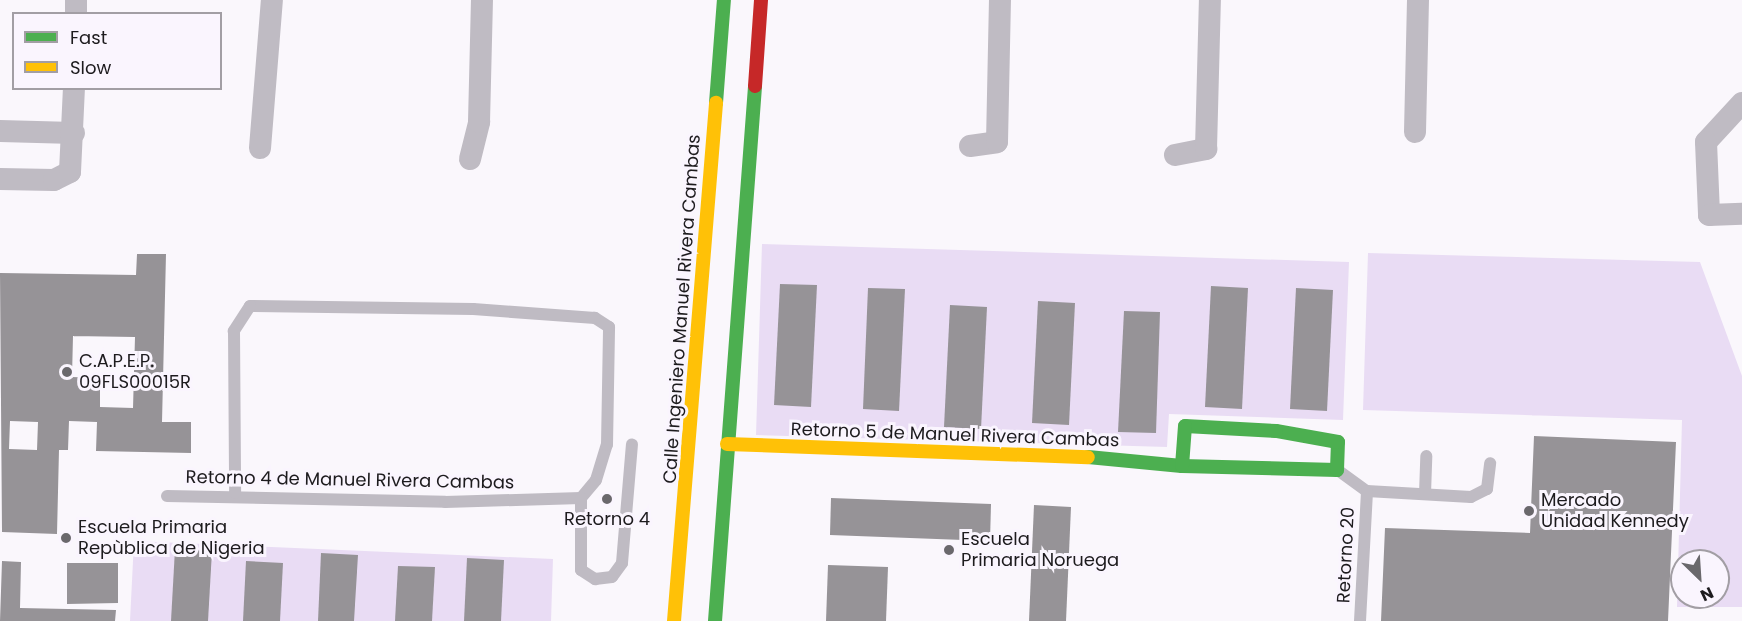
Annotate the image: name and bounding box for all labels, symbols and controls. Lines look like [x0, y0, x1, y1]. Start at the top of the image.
legend [12, 12, 222, 90]
text: Fast [70, 25, 107, 50]
text: Slow [70, 55, 111, 80]
street label: Calle Ingeniero Manuel Rivera Cambas [659, 134, 705, 484]
place label: C.A.P.E.P. 09FLS00015R [79, 351, 191, 394]
marker: C.A.P.E.P. 09FLS00015R [60, 365, 74, 379]
street label: Retorno 5 de Manuel Rivera Cambas [790, 418, 1120, 452]
street label: Retorno 4 de Manuel Rivera Cambas [185, 466, 515, 494]
place label: Mercado Unidad Kennedy [1541, 490, 1689, 532]
marker: Retorno 4 [600, 492, 614, 506]
marker: Mercado Unidad Kennedy [1522, 504, 1536, 518]
street label: Retorno 20 [1333, 506, 1359, 604]
place label: Retorno 4 [564, 508, 650, 530]
place label: Escuela Primaria Repùblica de Nigeria [78, 517, 265, 560]
place label: Escuela Primaria Noruega [961, 529, 1119, 572]
marker: Escuela Primaria Repùblica de Nigeria [59, 531, 73, 545]
marker: Escuela Primaria Noruega [942, 543, 956, 557]
north arrow [1670, 549, 1730, 609]
text: N [1697, 581, 1717, 607]

